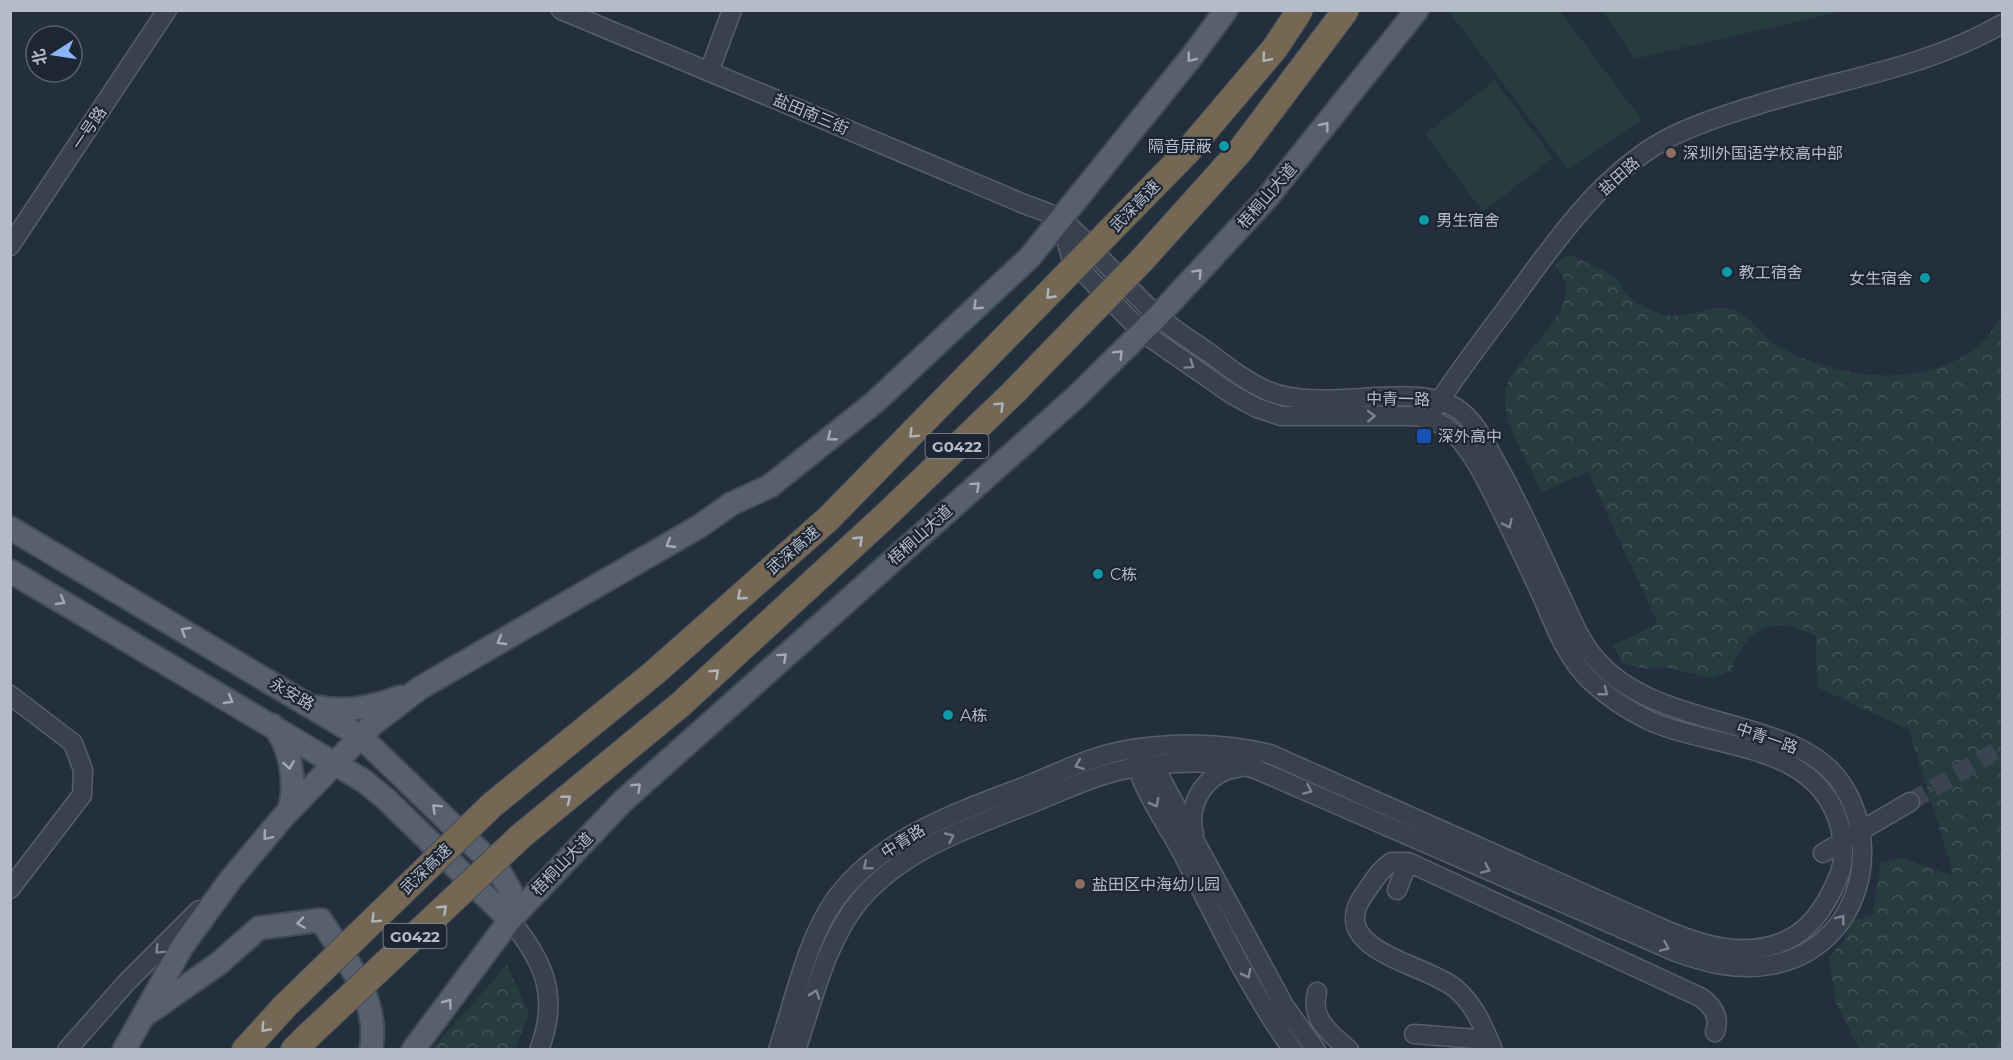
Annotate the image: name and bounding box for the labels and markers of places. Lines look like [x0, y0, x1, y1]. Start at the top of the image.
place label: 隔音屏蔽 [1148, 137, 1212, 156]
marker: 隔音屏蔽 [1217, 139, 1231, 153]
place label: 深圳外国语学校高中部 [1683, 144, 1843, 163]
marker: 深圳外国语学校高中部 [1664, 146, 1678, 160]
place label: 男生宿舍 [1436, 211, 1500, 230]
marker: 男生宿舍 [1417, 213, 1431, 227]
place label: 教工宿舍 [1739, 263, 1803, 282]
marker: 教工宿舍 [1720, 265, 1734, 279]
place label: 女生宿舍 [1849, 269, 1913, 288]
marker: 女生宿舍 [1918, 271, 1932, 285]
marker: 深外高中 [1415, 427, 1433, 445]
place label: 深外高中 [1438, 427, 1502, 446]
place label: C栋 [1110, 565, 1137, 584]
marker: C栋 [1091, 567, 1105, 581]
place label: A栋 [960, 706, 987, 725]
marker: A栋 [941, 708, 955, 722]
place label: 盐田区中海幼儿园 [1092, 875, 1220, 894]
marker: 盐田区中海幼儿园 [1073, 877, 1087, 891]

